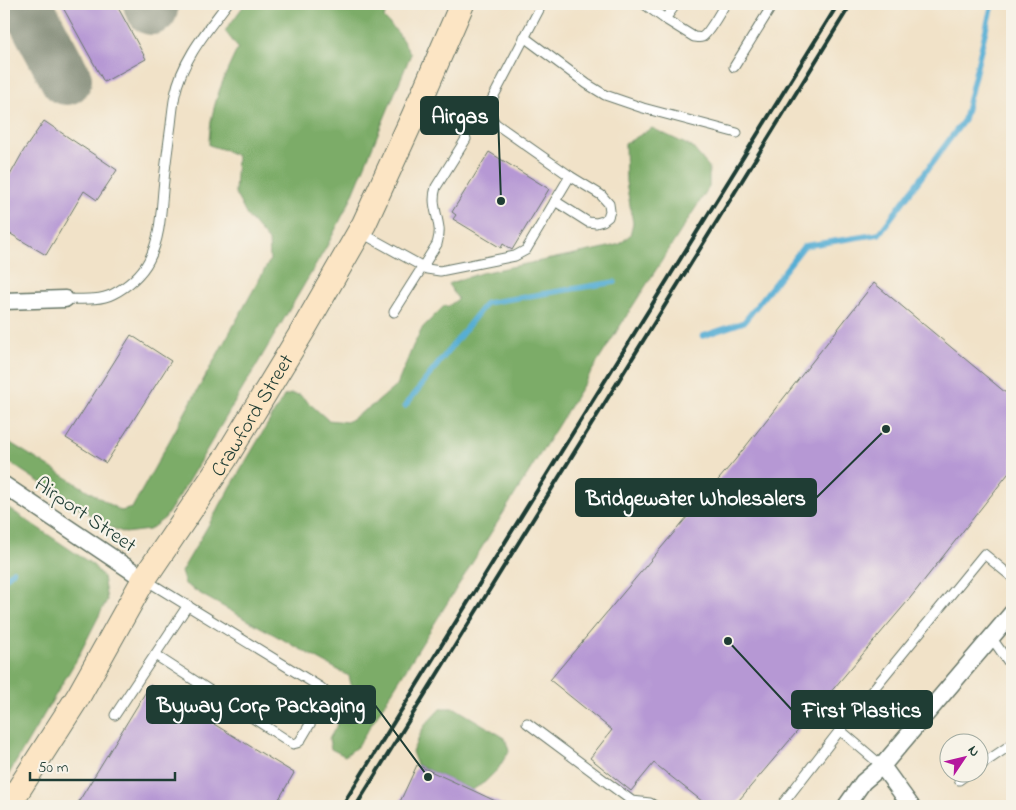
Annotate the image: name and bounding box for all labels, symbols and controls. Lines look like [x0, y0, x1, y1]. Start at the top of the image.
callout: Airgas [421, 97, 498, 134]
text: Airgas [431, 102, 489, 135]
street label: Crawford Street [204, 349, 302, 484]
street label: Airport Street [28, 470, 142, 561]
callout: Bridgewater Wholesalers [576, 479, 816, 516]
text: Bridgewater Wholesalers [585, 484, 806, 517]
callout: Byway Corp Packaging [147, 686, 375, 723]
text: Byway Corp Packaging [156, 691, 365, 724]
callout: First Plastics [792, 691, 932, 728]
text: First Plastics [801, 696, 922, 728]
north arrow [938, 732, 988, 782]
text: N [962, 742, 985, 761]
scale bar [30, 750, 175, 782]
text: 50 m [38, 757, 69, 779]

